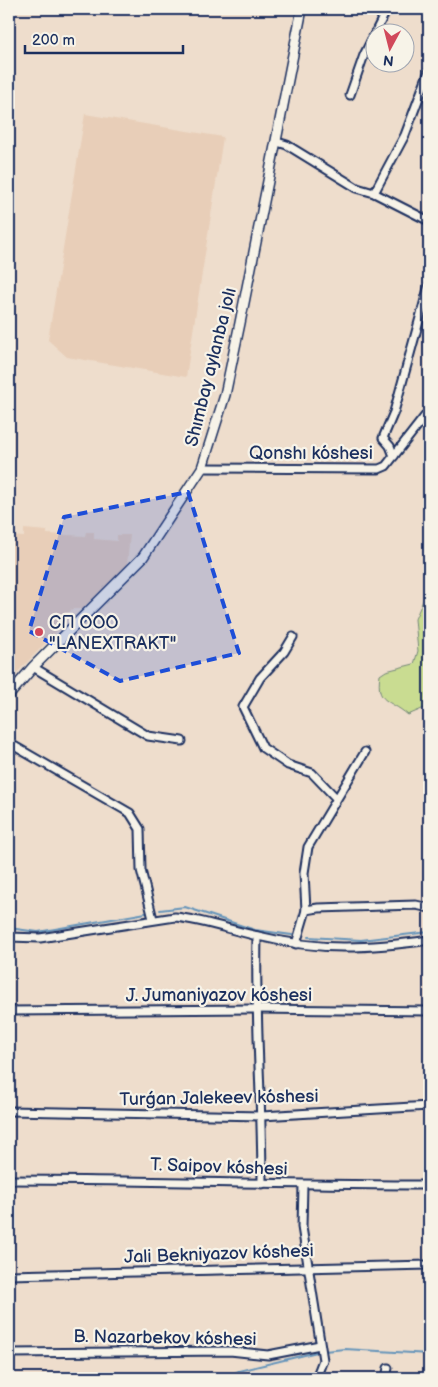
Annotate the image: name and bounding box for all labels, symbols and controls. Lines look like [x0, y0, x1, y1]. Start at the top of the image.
scale bar [25, 22, 182, 54]
north arrow [366, 22, 416, 72]
text: 200 m [32, 31, 75, 50]
text: N [382, 51, 395, 69]
street label: Shımbay aylanba jolı [181, 285, 241, 449]
street label: Qonshı kóshesi [249, 443, 373, 464]
place label: СП ООО "LANEXTRAKT" [49, 612, 176, 654]
marker: СП ООО "LANEXTRAKT" [33, 626, 45, 638]
street label: J. Jumaniyazov kóshesi [126, 985, 312, 1006]
street label: Turǵan Jalekeev kóshesi [119, 1086, 319, 1110]
street label: T. Saipov kóshesi [150, 1154, 288, 1180]
street label: Jali Bekniyazov kóshesi [124, 1240, 314, 1268]
street label: B. Nazarbekov kóshesi [73, 1326, 257, 1350]

